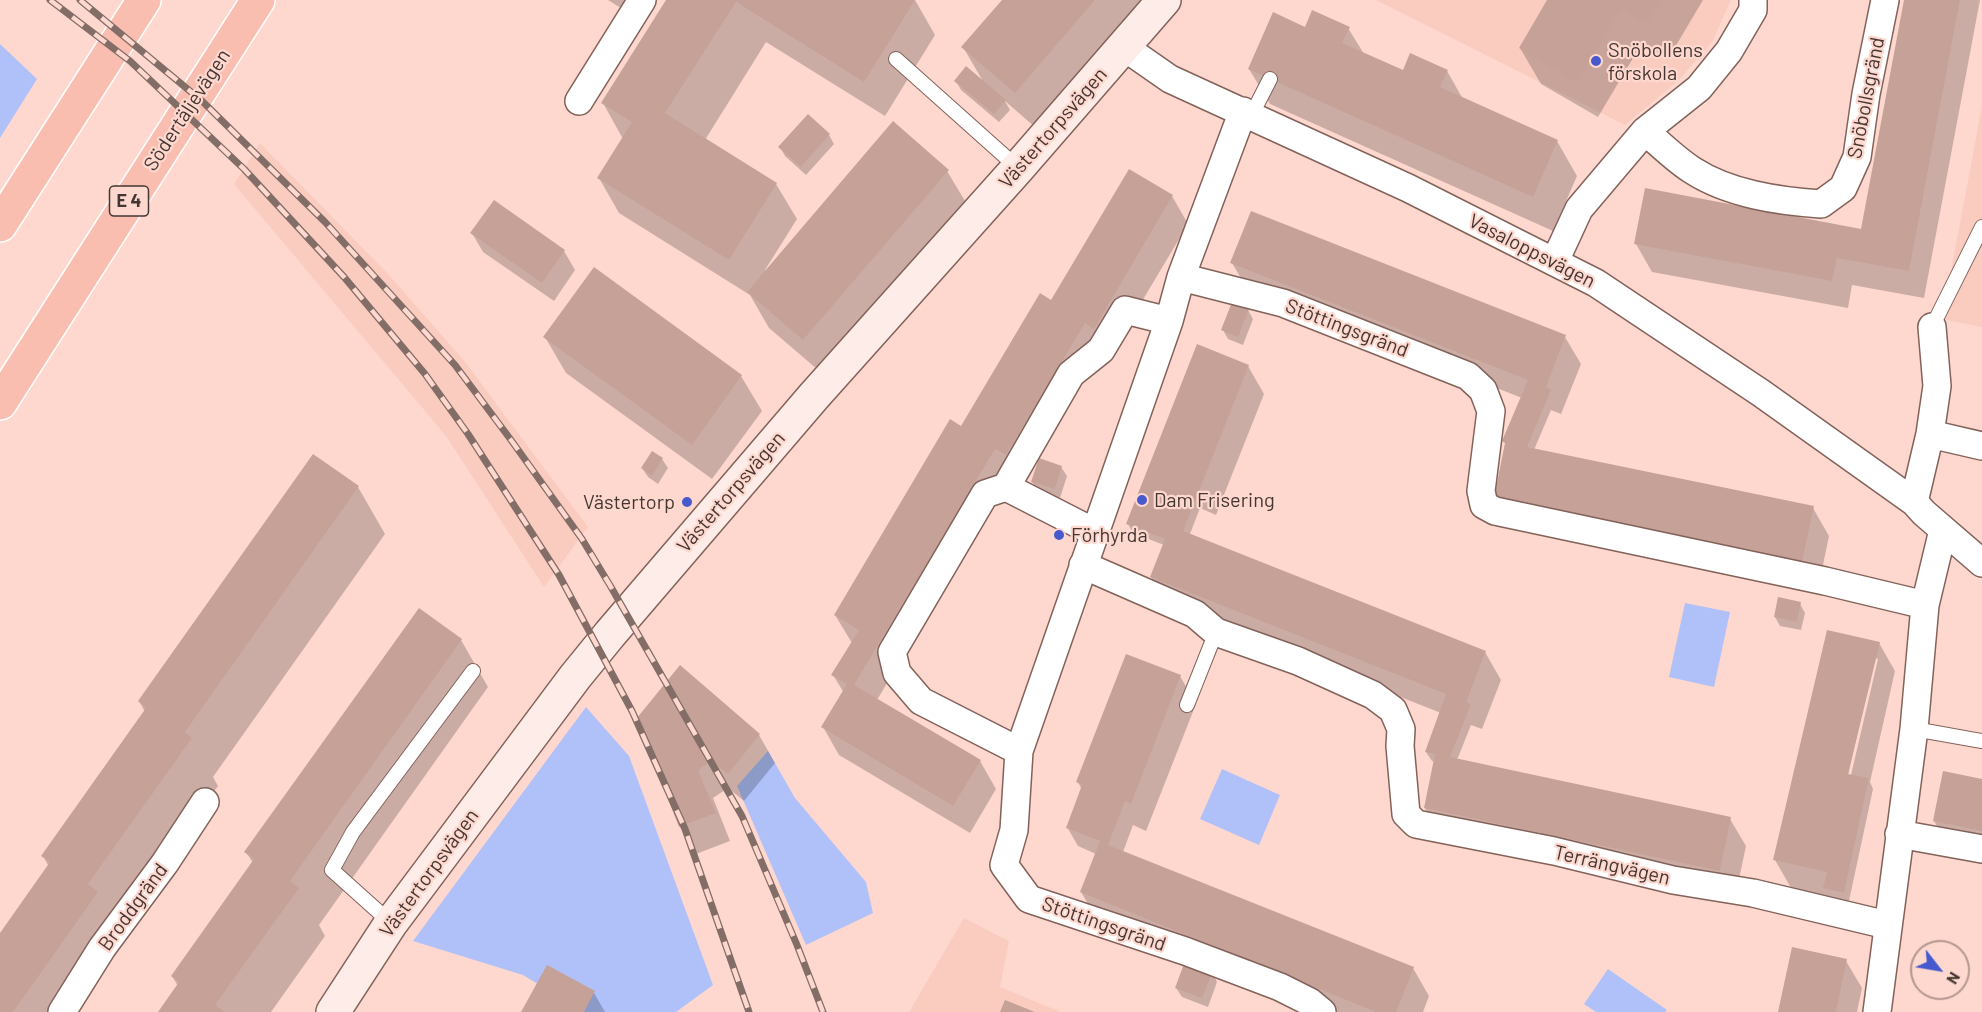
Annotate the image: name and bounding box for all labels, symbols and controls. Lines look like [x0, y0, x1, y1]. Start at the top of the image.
street label: Snöbollsgränd [1842, 35, 1890, 161]
place label: Snöbollens förskola [1608, 38, 1703, 85]
street label: Södertäljevägen [139, 45, 235, 175]
marker: Snöbollens förskola [1589, 54, 1603, 68]
street label: Västertorpsvägen [994, 63, 1112, 193]
road number: E 4 [110, 186, 148, 216]
street label: Vasaloppsvägen [1465, 209, 1599, 293]
street label: Stöttingsgränd [1282, 294, 1412, 362]
street label: Västertorpsvägen [672, 427, 790, 557]
place label: Dam Frisering [1154, 488, 1275, 512]
place label: Västertorp [583, 490, 675, 514]
marker: Dam Frisering [1135, 493, 1149, 507]
marker: Västertorp [680, 495, 694, 509]
place label: Förhyrda [1071, 523, 1148, 547]
marker: Förhyrda [1052, 528, 1066, 542]
street label: Västertorpsvägen [374, 804, 484, 942]
street label: Terrängvägen [1552, 840, 1672, 890]
street label: Broddgränd [93, 859, 173, 955]
street label: Stöttingsgränd [1039, 892, 1169, 956]
north arrow [1910, 940, 1970, 1000]
text: N [1943, 969, 1965, 988]

